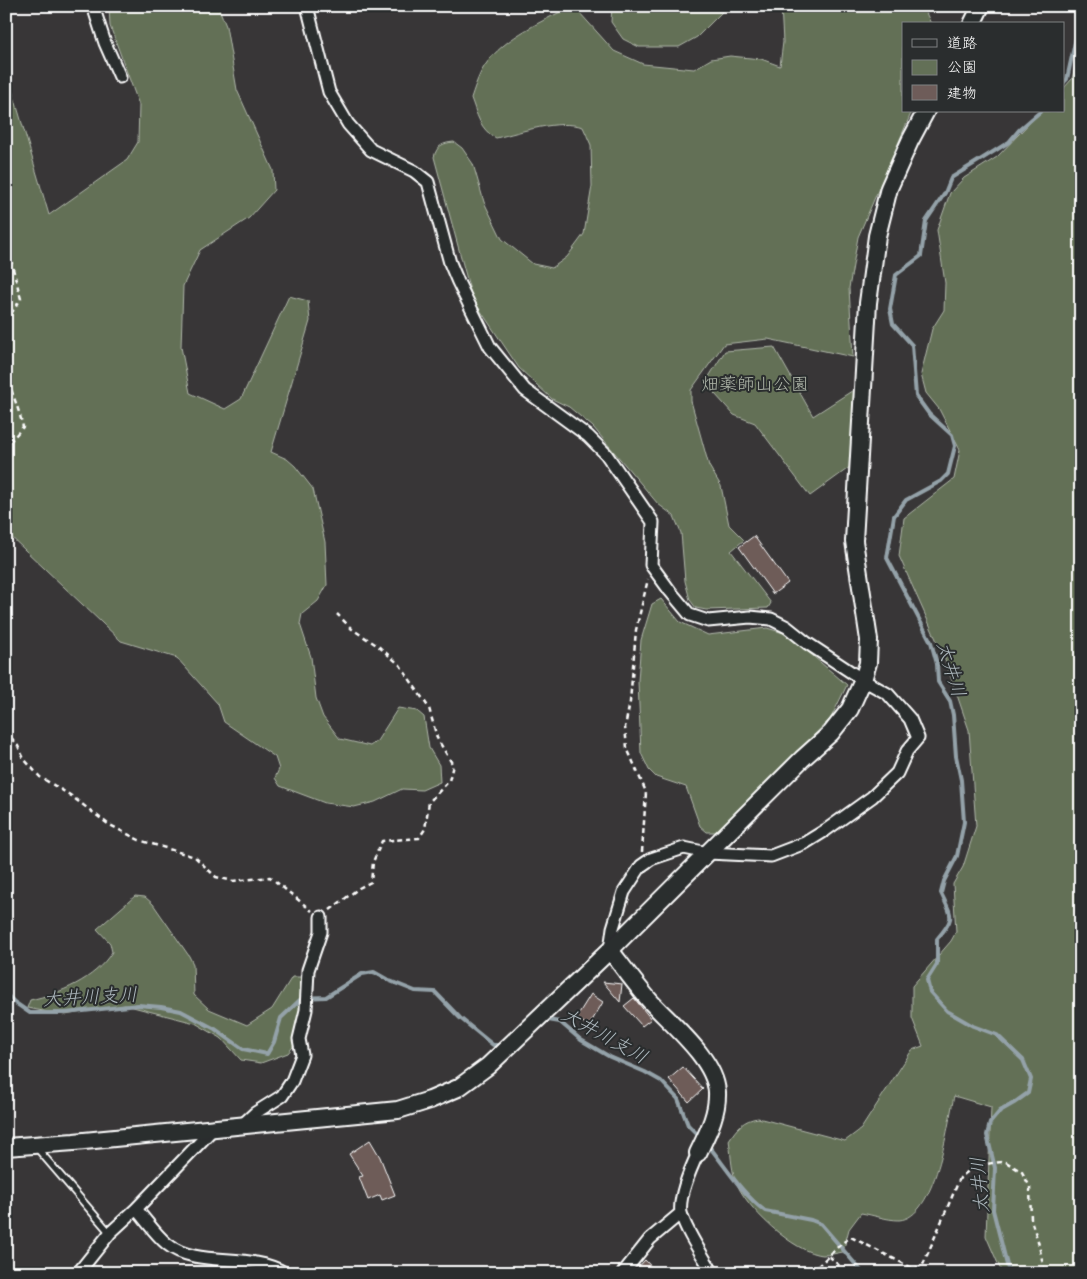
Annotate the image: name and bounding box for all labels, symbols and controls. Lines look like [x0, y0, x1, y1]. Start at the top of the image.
legend [902, 22, 1064, 112]
text: 道路 [947, 36, 977, 54]
text: 公園 [947, 60, 977, 78]
text: 建物 [947, 86, 977, 104]
park label: 畑薬師山公園 [701, 375, 809, 397]
water label: 太井川 [929, 639, 969, 701]
water label: 大井川支川 [42, 985, 138, 1013]
water label: 大井川支川 [556, 1004, 651, 1071]
water label: 太井川 [968, 1155, 996, 1214]

